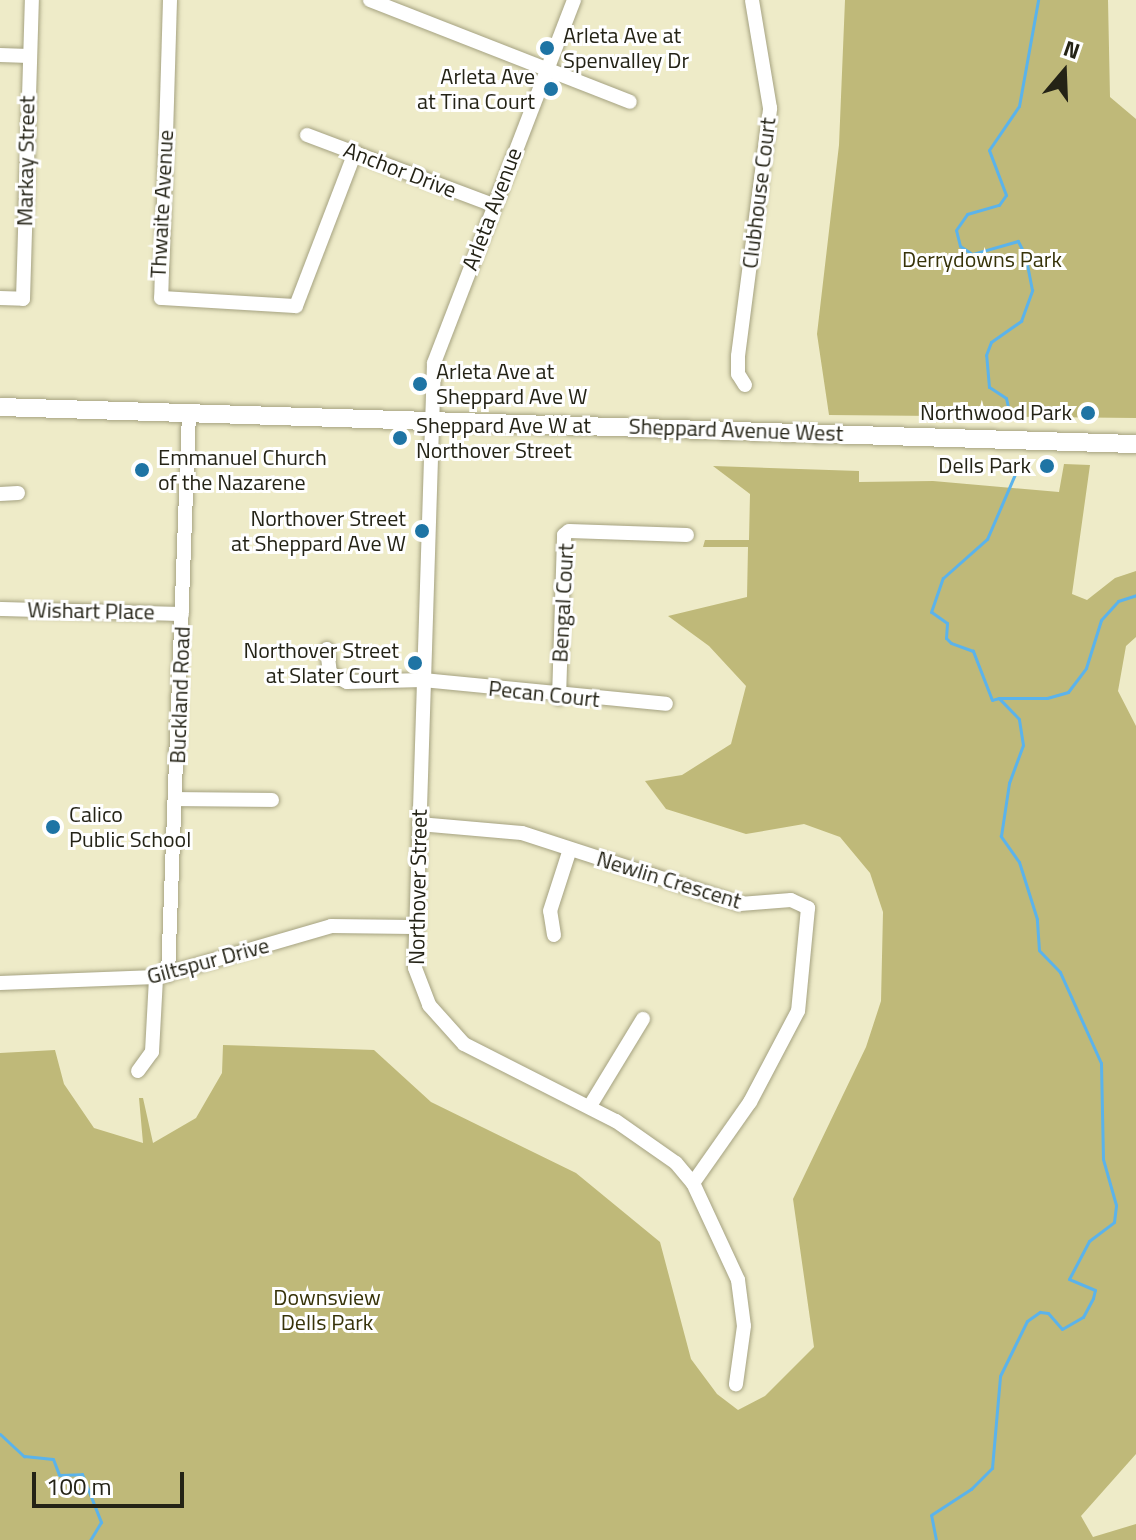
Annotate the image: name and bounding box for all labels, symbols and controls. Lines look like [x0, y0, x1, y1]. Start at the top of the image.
place label: Arleta Ave at Spenvalley Dr [563, 22, 689, 74]
text: N [1059, 31, 1085, 68]
north arrow [1024, 32, 1104, 112]
marker: Arleta Ave at Spenvalley Dr [538, 39, 556, 57]
place label: Arleta Ave at Tina Court [417, 63, 535, 114]
marker: Arleta Ave at Tina Court [542, 80, 560, 98]
street label: Markay Street [12, 95, 40, 227]
street label: Clubhouse Court [737, 116, 781, 270]
street label: Thwaite Avenue [145, 129, 179, 279]
street label: Anchor Drive [340, 136, 460, 204]
street label: Arleta Avenue [457, 144, 527, 274]
park label: Derrydowns Park [902, 247, 1062, 273]
place label: Arleta Ave at Sheppard Ave W [436, 358, 587, 410]
marker: Arleta Ave at Sheppard Ave W [411, 375, 429, 393]
place label: Northwood Park [920, 400, 1072, 426]
marker: Northwood Park [1079, 404, 1097, 422]
place label: Sheppard Ave W at Northover Street [416, 412, 591, 464]
street label: Sheppard Avenue West [628, 413, 844, 447]
marker: Sheppard Ave W at Northover Street [391, 429, 409, 447]
place label: Emmanuel Church of the Nazarene [158, 444, 327, 496]
place label: Dells Park [938, 453, 1031, 479]
marker: Dells Park [1038, 457, 1056, 475]
marker: Emmanuel Church of the Nazarene [133, 461, 151, 479]
place label: Northover Street at Sheppard Ave W [231, 505, 406, 556]
marker: Northover Street at Sheppard Ave W [413, 522, 431, 540]
street label: Bengal Court [547, 543, 579, 663]
street label: Wishart Place [27, 597, 155, 625]
street label: Buckland Road [164, 626, 196, 764]
place label: Northover Street at Slater Court [243, 637, 399, 688]
marker: Northover Street at Slater Court [406, 654, 424, 672]
street label: Pecan Court [487, 675, 601, 713]
place label: Calico Public School [69, 801, 191, 852]
street label: Northover Street [403, 809, 433, 965]
marker: Calico Public School [44, 818, 62, 836]
street label: Newlin Crescent [594, 845, 744, 915]
street label: Giltspur Drive [144, 932, 272, 990]
park label: Downsview Dells Park [273, 1284, 381, 1336]
scale bar [36, 1456, 188, 1506]
text: 100 m [46, 1468, 112, 1504]

